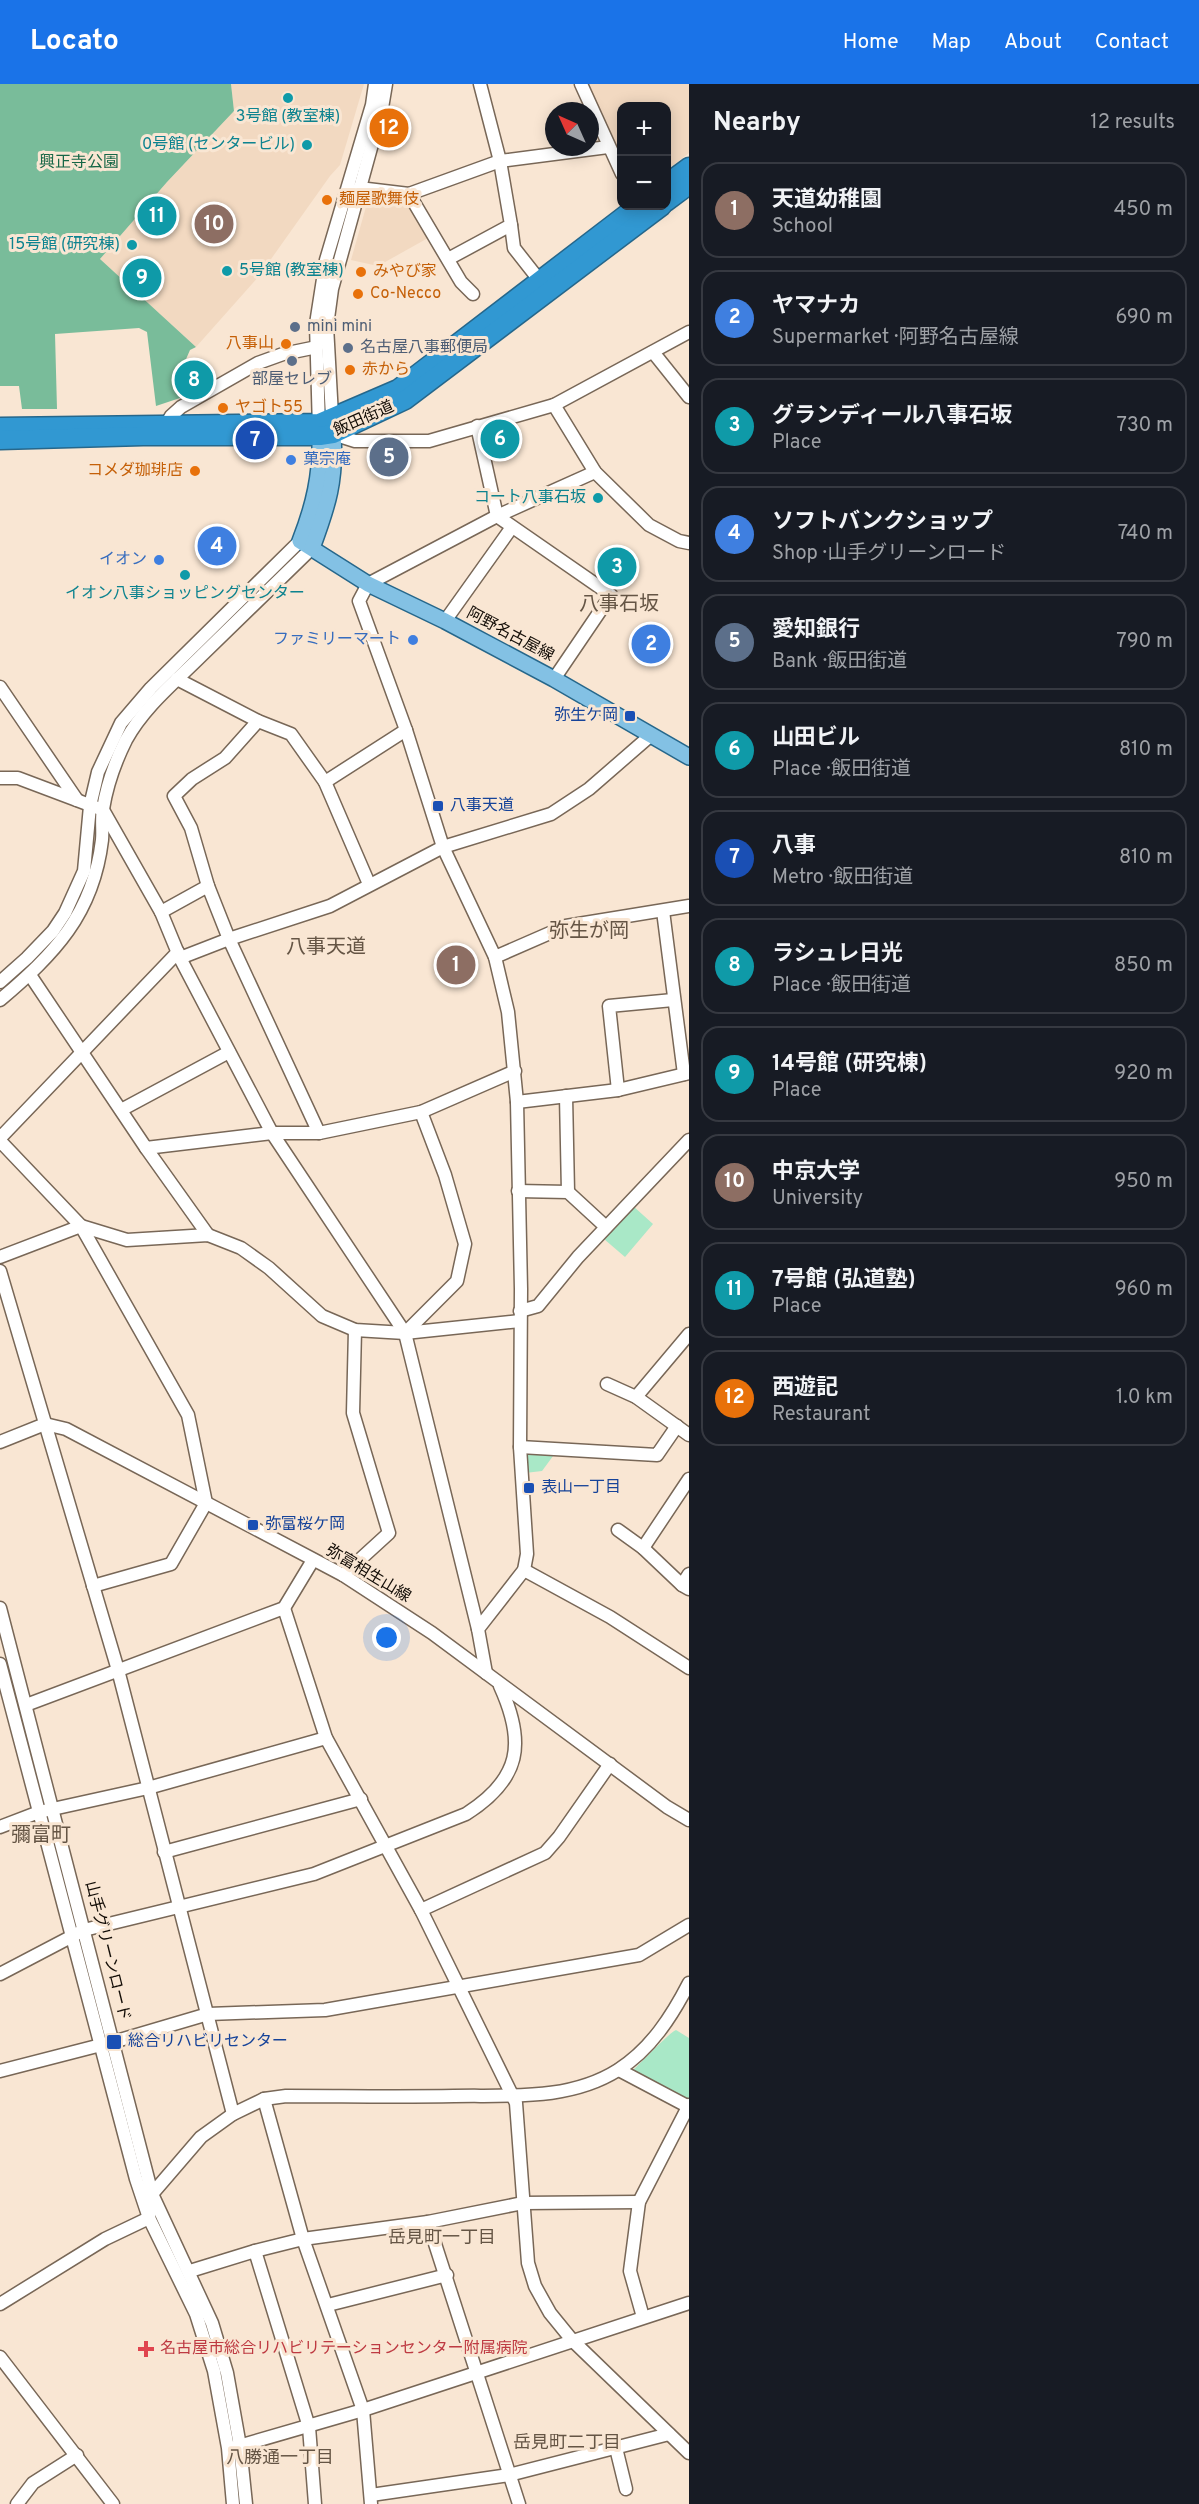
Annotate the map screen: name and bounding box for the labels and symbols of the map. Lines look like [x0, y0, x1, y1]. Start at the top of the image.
marker: 3号館 (教室棟) [281, 91, 295, 105]
north arrow [545, 102, 599, 156]
pin: 12 [370, 106, 408, 150]
place label: 3号館 (教室棟) [236, 107, 340, 127]
place label: 0号館 (センタービル) [142, 135, 295, 155]
marker: 0号館 (センタービル) [300, 138, 314, 152]
park label: 興正寺公園 [39, 153, 119, 173]
place label: 麺屋歌舞伎 [339, 190, 419, 210]
marker: 麺屋歌舞伎 [320, 193, 334, 207]
pin: 11 [138, 194, 176, 238]
pin: 10 [194, 202, 234, 246]
place label: 15号館 (研究棟) [9, 235, 120, 255]
marker: 15号館 (研究棟) [125, 238, 139, 252]
pin: 9 [122, 256, 162, 300]
place label: 5号館 (教室棟) [239, 261, 344, 281]
place label: みやび家 [373, 262, 437, 282]
marker: 5号館 (教室棟) [220, 264, 234, 278]
marker: みやび家 [354, 265, 368, 279]
place label: Co-Necco [370, 284, 441, 304]
marker: Co-Necco [351, 287, 365, 301]
place label: mini mini [307, 317, 372, 337]
marker: mini mini [288, 320, 302, 334]
place label: 八事山 [226, 334, 274, 354]
marker: 八事山 [279, 337, 293, 351]
place label: 名古屋八事郵便局 [360, 338, 488, 358]
marker: 名古屋八事郵便局 [341, 341, 355, 355]
marker: 部屋セレブ [285, 354, 299, 368]
pin: 8 [174, 358, 214, 402]
place label: 赤から [362, 360, 410, 380]
marker: 赤から [343, 363, 357, 377]
place label: 部屋セレブ [252, 370, 332, 390]
street label: 飯田街道 [331, 397, 397, 441]
place label: ヤゴト55 [235, 398, 303, 418]
marker: ヤゴト55 [216, 401, 230, 415]
pin: 6 [480, 416, 520, 462]
pin: 7 [236, 418, 274, 462]
pin: 5 [370, 434, 408, 479]
place label: 菓宗庵 [303, 450, 351, 470]
marker: 菓宗庵 [284, 453, 298, 467]
place label: コメダ珈琲店 [87, 461, 183, 481]
marker: コメダ珈琲店 [188, 464, 202, 478]
place label: コート八事石坂 [474, 488, 586, 508]
marker: コート八事石坂 [591, 491, 605, 505]
pin: 4 [198, 524, 236, 568]
pin: 3 [598, 544, 636, 590]
place label: イオン [99, 550, 147, 570]
marker: イオン [152, 553, 166, 567]
marker: イオン八事ショッピングセンター [178, 568, 192, 582]
place label: イオン八事ショッピングセンター [65, 584, 305, 604]
district label: 八事石坂 [579, 592, 659, 618]
street label: 阿野名古屋線 [463, 604, 557, 666]
pin: 2 [632, 622, 670, 666]
place label: ファミリーマート [273, 630, 401, 650]
marker: ファミリーマート [406, 633, 420, 647]
place label: 弥生ケ岡 [554, 706, 618, 726]
marker: 弥生ケ岡 [623, 709, 637, 723]
place label: 八事天道 [450, 796, 514, 816]
marker: 八事天道 [431, 799, 445, 813]
district label: 弥生が岡 [549, 919, 629, 945]
district label: 八事天道 [286, 935, 366, 961]
pin: 1 [436, 942, 476, 988]
place label: 表山一丁目 [541, 1478, 621, 1498]
marker: 表山一丁目 [522, 1481, 536, 1495]
place label: 弥富桜ケ岡 [265, 1515, 345, 1535]
marker: 弥富桜ケ岡 [246, 1518, 260, 1532]
street label: 弥富相生山線 [322, 1541, 414, 1607]
your location [372, 1623, 401, 1652]
district label: 彌富町 [11, 1823, 71, 1849]
street label: 山手グリーンロード [80, 1879, 134, 2023]
place label: 総合リハビリセンター [128, 2032, 288, 2052]
marker: 総合リハビリセンター [105, 2033, 123, 2051]
district label: 岳見町一丁目 [388, 2227, 496, 2250]
place label: 名古屋市総合リハビリテーションセンター附属病院 [160, 2339, 528, 2359]
marker: 名古屋市総合リハビリテーションセンター附属病院 [137, 2340, 155, 2358]
district label: 岳見町二丁目 [513, 2432, 621, 2455]
district label: 八勝通一丁目 [226, 2447, 334, 2470]

